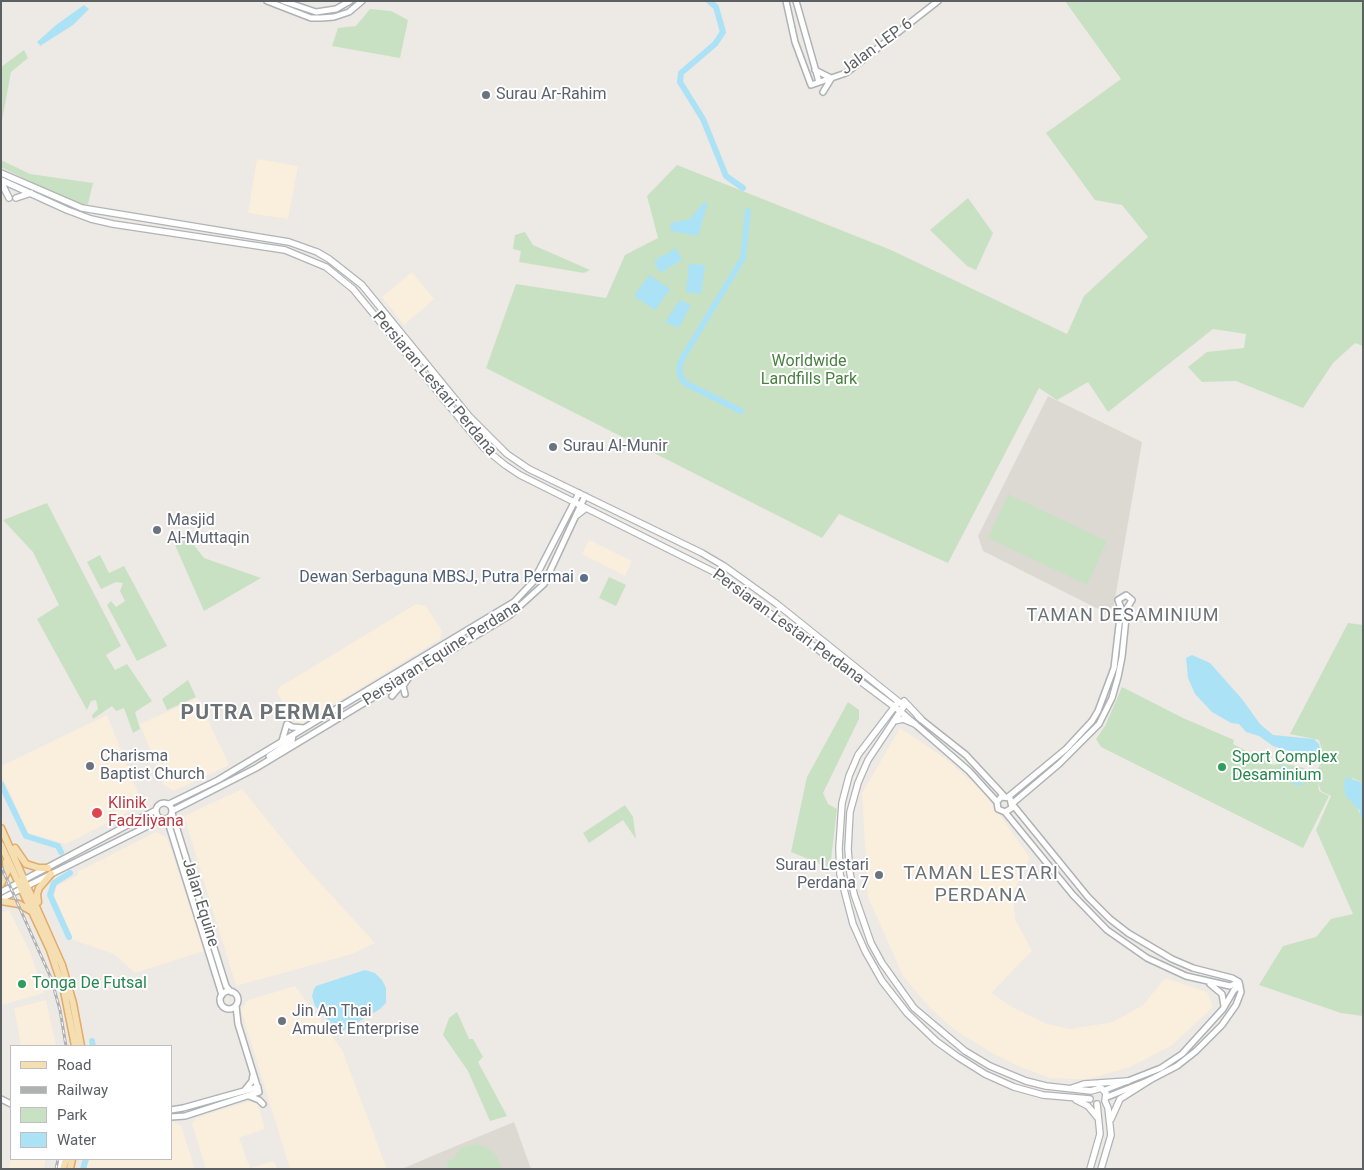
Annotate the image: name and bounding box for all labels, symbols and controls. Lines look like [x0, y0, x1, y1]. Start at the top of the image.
street label: Jalan LEP 6 [838, 15, 916, 79]
place label: Surau Ar-Rahim [496, 85, 606, 105]
marker: Surau Ar-Rahim [480, 89, 492, 101]
street label: Persiaran Lestari Perdana [368, 308, 500, 460]
park label: Worldwide Landfills Park [761, 352, 857, 390]
place label: Surau Al-Munir [563, 437, 668, 457]
marker: Surau Al-Munir [547, 441, 559, 453]
place label: Masjid Al-Muttaqin [167, 511, 250, 549]
marker: Masjid Al-Muttaqin [151, 524, 163, 536]
street label: Persiaran Lestari Perdana [708, 565, 868, 689]
place label: Dewan Serbaguna MBSJ, Putra Permai [299, 568, 574, 588]
marker: Dewan Serbaguna MBSJ, Putra Permai [578, 572, 590, 584]
street label: Persiaran Equine Perdana [360, 598, 524, 710]
district label: TAMAN DESAMINIUM [1025, 605, 1221, 627]
district label: PUTRA PERMAI [179, 701, 345, 727]
place label: Charisma Baptist Church [100, 747, 205, 785]
place label: Sport Complex Desaminium [1232, 748, 1337, 786]
marker: Charisma Baptist Church [84, 760, 96, 772]
marker: Sport Complex Desaminium [1216, 761, 1228, 773]
place label: Klinik Fadzliyana [108, 794, 184, 832]
marker: Klinik Fadzliyana [90, 806, 104, 820]
place label: Surau Lestari Perdana 7 [775, 856, 869, 894]
street label: Jalan Equine [178, 857, 222, 949]
district label: TAMAN LESTARI PERDANA [902, 863, 1060, 907]
marker: Surau Lestari Perdana 7 [873, 869, 885, 881]
place label: Tonga De Futsal [32, 974, 147, 994]
marker: Tonga De Futsal [16, 978, 28, 990]
place label: Jin An Thai Amulet Enterprise [292, 1002, 419, 1040]
marker: Jin An Thai Amulet Enterprise [276, 1015, 288, 1027]
legend [10, 1045, 172, 1160]
text: Road [57, 1056, 91, 1074]
text: Railway [57, 1081, 108, 1099]
text: Park [57, 1106, 87, 1124]
text: Water [57, 1131, 96, 1149]

